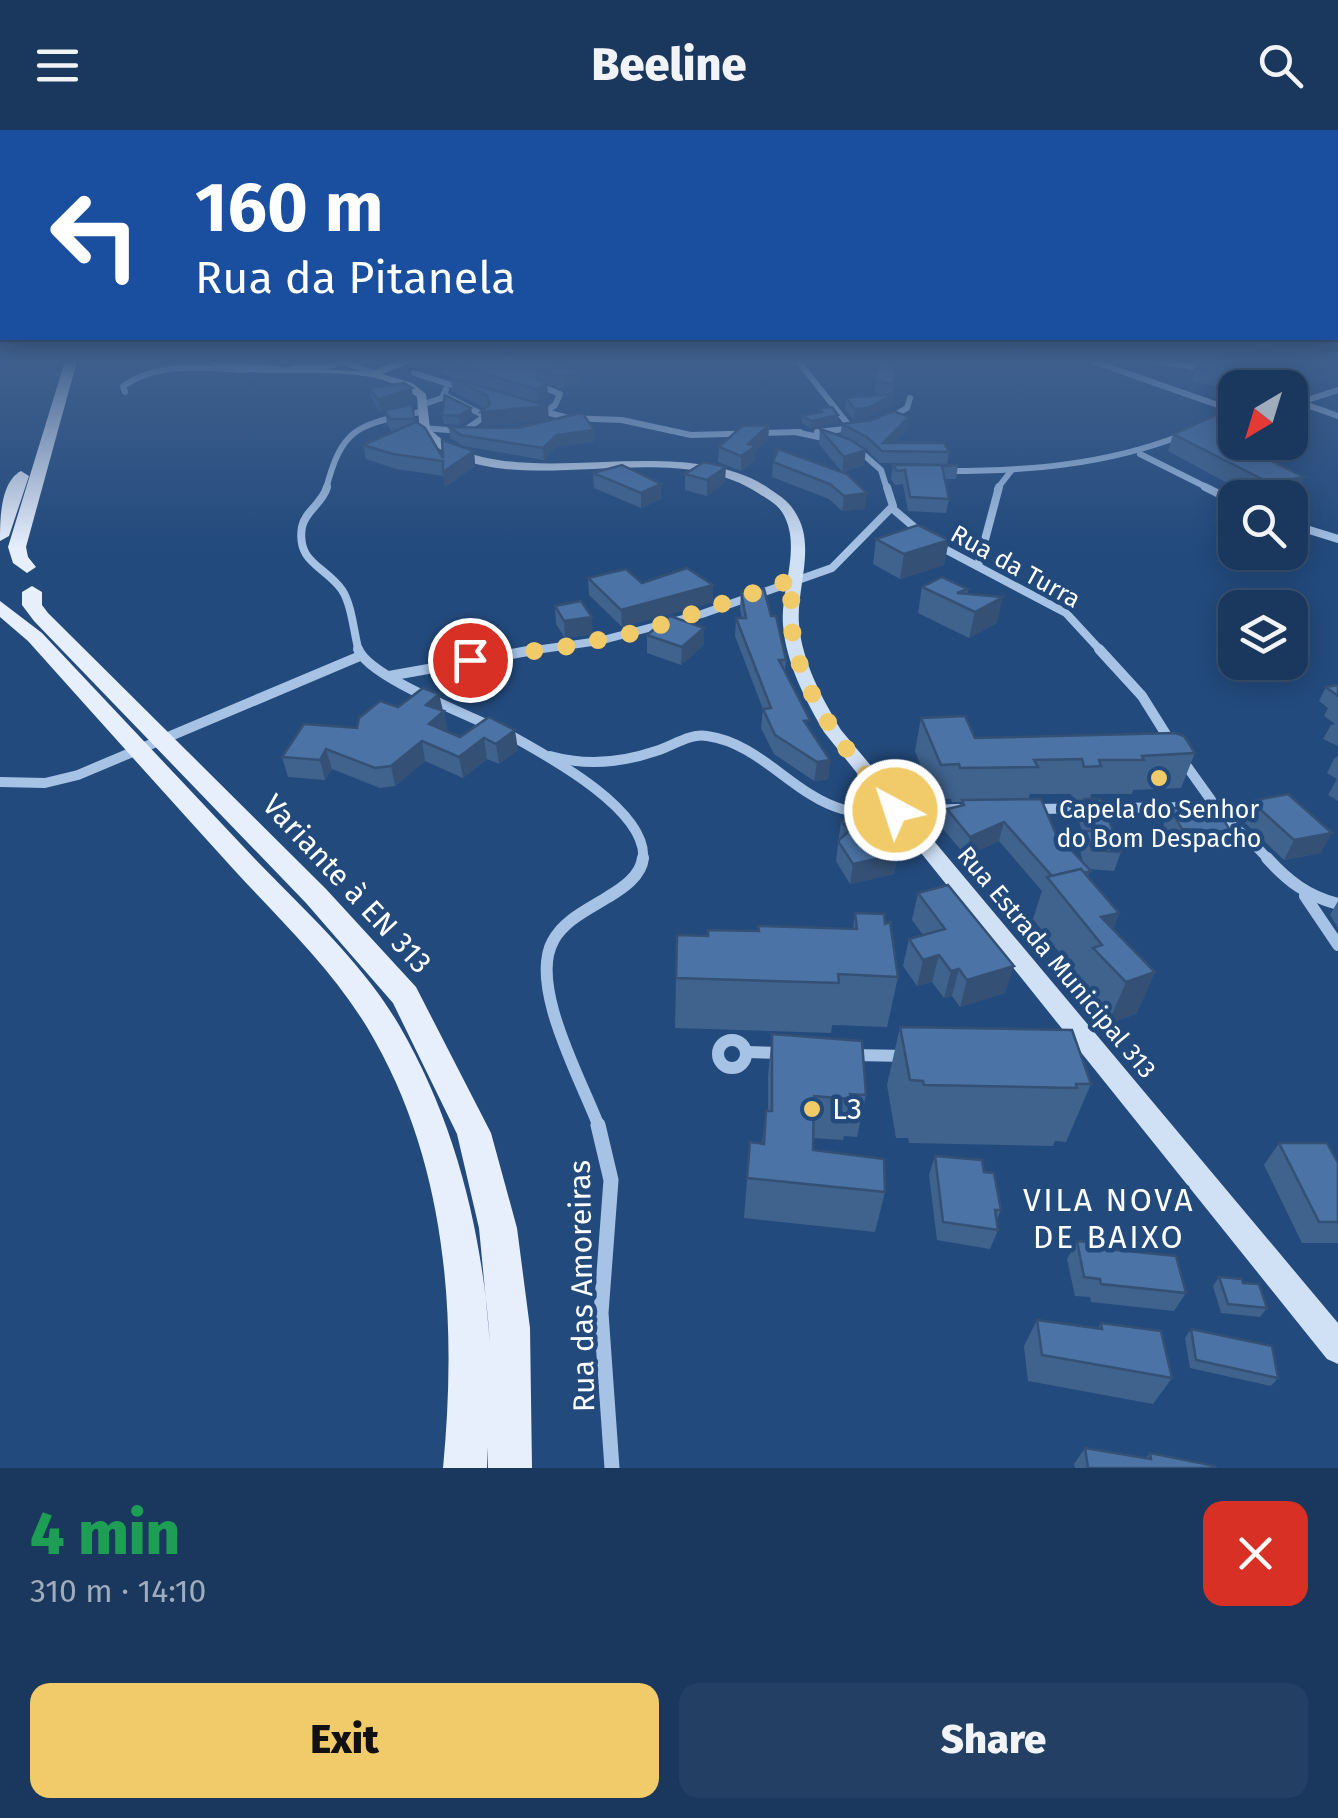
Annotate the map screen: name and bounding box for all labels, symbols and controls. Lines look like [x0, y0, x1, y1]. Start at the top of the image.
icon: menu [30, 38, 85, 93]
text: Beeline [592, 38, 746, 92]
icon: search [1253, 38, 1308, 93]
text: 160 m [195, 166, 384, 250]
icon: left [30, 170, 160, 300]
text: Rua da Pitanela [195, 251, 516, 305]
north arrow [1218, 370, 1308, 460]
map controls [1218, 370, 1308, 680]
button: search [1218, 480, 1308, 570]
street label: Rua da Turra [945, 519, 1086, 615]
button: layers [1218, 590, 1308, 680]
pin [428, 618, 513, 703]
icon: arrive [443, 633, 498, 688]
position arrow [843, 758, 947, 862]
marker: Capela do Senhor do Bom Despacho [1148, 767, 1170, 789]
street label: Variante à EN 313 [255, 787, 439, 981]
place label: Capela do Senhor do Bom Despacho [1057, 795, 1261, 854]
street label: Rua Estrada Municipal 313 [951, 841, 1162, 1085]
place label: L3 [832, 1091, 862, 1127]
marker: L3 [801, 1098, 823, 1120]
street label: Rua das Amoreiras [562, 1160, 602, 1412]
district label: VILA NOVA DE BAIXO [1023, 1181, 1195, 1256]
text: 4 min [30, 1498, 180, 1570]
button: close [1203, 1501, 1308, 1606]
text: 310 m · 14:10 [30, 1572, 206, 1610]
button: Exit [30, 1683, 659, 1798]
button: Share [679, 1683, 1308, 1798]

